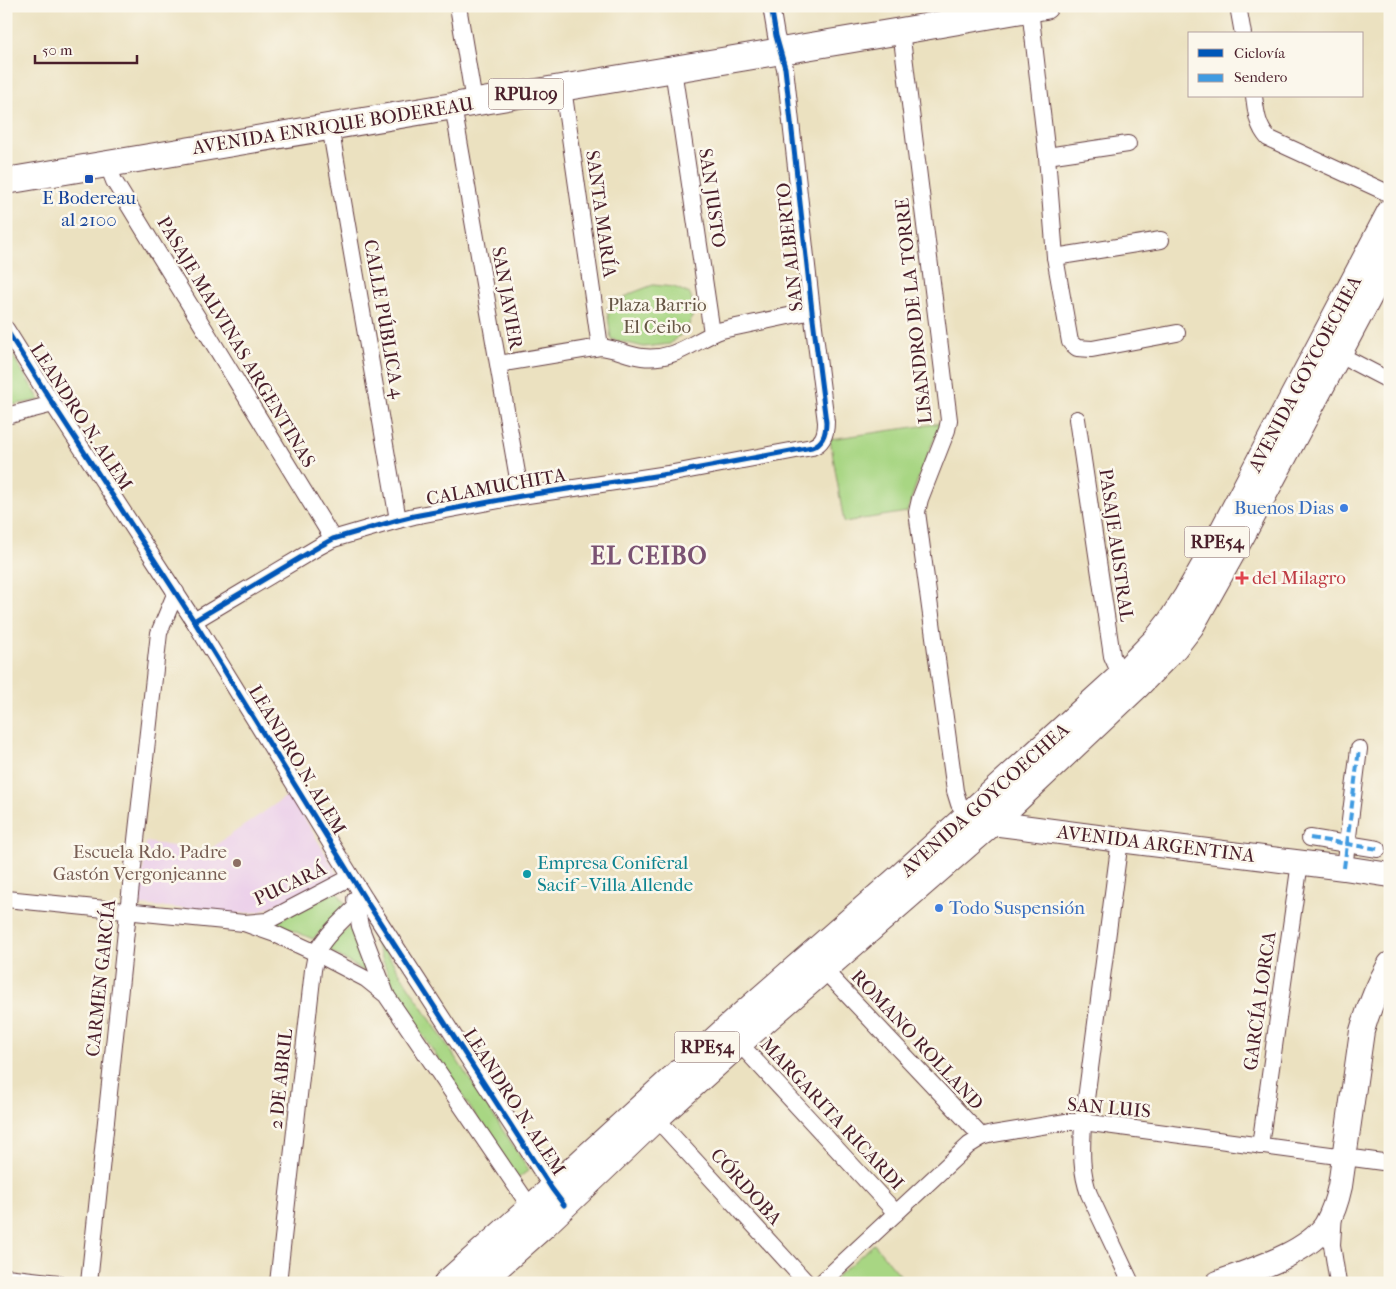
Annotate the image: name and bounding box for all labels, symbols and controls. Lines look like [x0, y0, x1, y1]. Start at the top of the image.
scale bar [35, 32, 138, 64]
legend [1188, 32, 1364, 98]
text: 50 m [42, 41, 73, 59]
text: Ciclovía [1234, 44, 1286, 62]
text: Sendero [1234, 68, 1288, 86]
road number: RPU109 [488, 78, 564, 110]
street label: AVENIDA ENRIQUE BODEREAU [190, 93, 475, 159]
street label: SAN JUSTO [694, 147, 730, 249]
street label: SANTA MARÍA [581, 149, 621, 280]
marker: E Bodereau al 2100 [83, 173, 95, 185]
street label: SAN ALBERTO [772, 182, 808, 312]
place label: E Bodereau al 2100 [42, 187, 136, 231]
street label: LISANDRO DE LA TORRE [891, 197, 937, 425]
street label: PASAJE MALVINAS ARGENTINAS [152, 213, 320, 472]
street label: CALLE PÚBLICA 4 [359, 238, 409, 401]
street label: SAN JAVIER [487, 245, 527, 352]
street label: AVENIDA GOYCOECHEA [1243, 272, 1366, 477]
park label: Plaza Barrio El Ceibo [607, 294, 707, 338]
street label: LEANDRO N. ALEM [25, 339, 137, 495]
street label: CALAMUCHITA [425, 464, 568, 510]
street label: PASAJE AUSTRAL [1094, 467, 1138, 624]
place label: Buenos Dias [1234, 497, 1334, 519]
marker: Buenos Dias [1338, 502, 1350, 514]
road number: RPE54 [1184, 526, 1250, 558]
district label: EL CEIBO [590, 542, 708, 570]
place label: del Milagro [1252, 567, 1346, 589]
marker: del Milagro [1236, 572, 1248, 584]
street label: LEANDRO N. ALEM [244, 681, 350, 839]
street label: AVENIDA GOYCOECHEA [896, 718, 1074, 882]
street label: AVENIDA ARGENTINA [1055, 821, 1257, 867]
place label: Escuela Rdo. Padre Gastón Vergonjeanne [53, 841, 227, 885]
place label: Empresa Coniferal Sacif - Villa Allende [537, 852, 693, 896]
marker: Escuela Rdo. Padre Gastón Vergonjeanne [231, 857, 243, 869]
street label: PUCARÁ [250, 857, 330, 910]
marker: Empresa Coniferal Sacif - Villa Allende [521, 868, 533, 880]
place label: Todo Suspensión [949, 897, 1085, 919]
street label: CARMEN GARCÍA [82, 898, 120, 1058]
marker: Todo Suspensión [933, 902, 945, 914]
street label: GARCÍA LORCA [1239, 929, 1281, 1072]
street label: ROMANO ROLLAND [846, 965, 988, 1115]
street label: LEANDRO N. ALEM [458, 1024, 570, 1180]
street label: 2 DE ABRIL [265, 1027, 297, 1130]
road number: RPE54 [674, 1032, 740, 1062]
street label: MARGARITA RICARDI [756, 1033, 908, 1195]
street label: SAN LUIS [1066, 1093, 1152, 1123]
street label: CÓRDOBA [706, 1144, 787, 1230]

